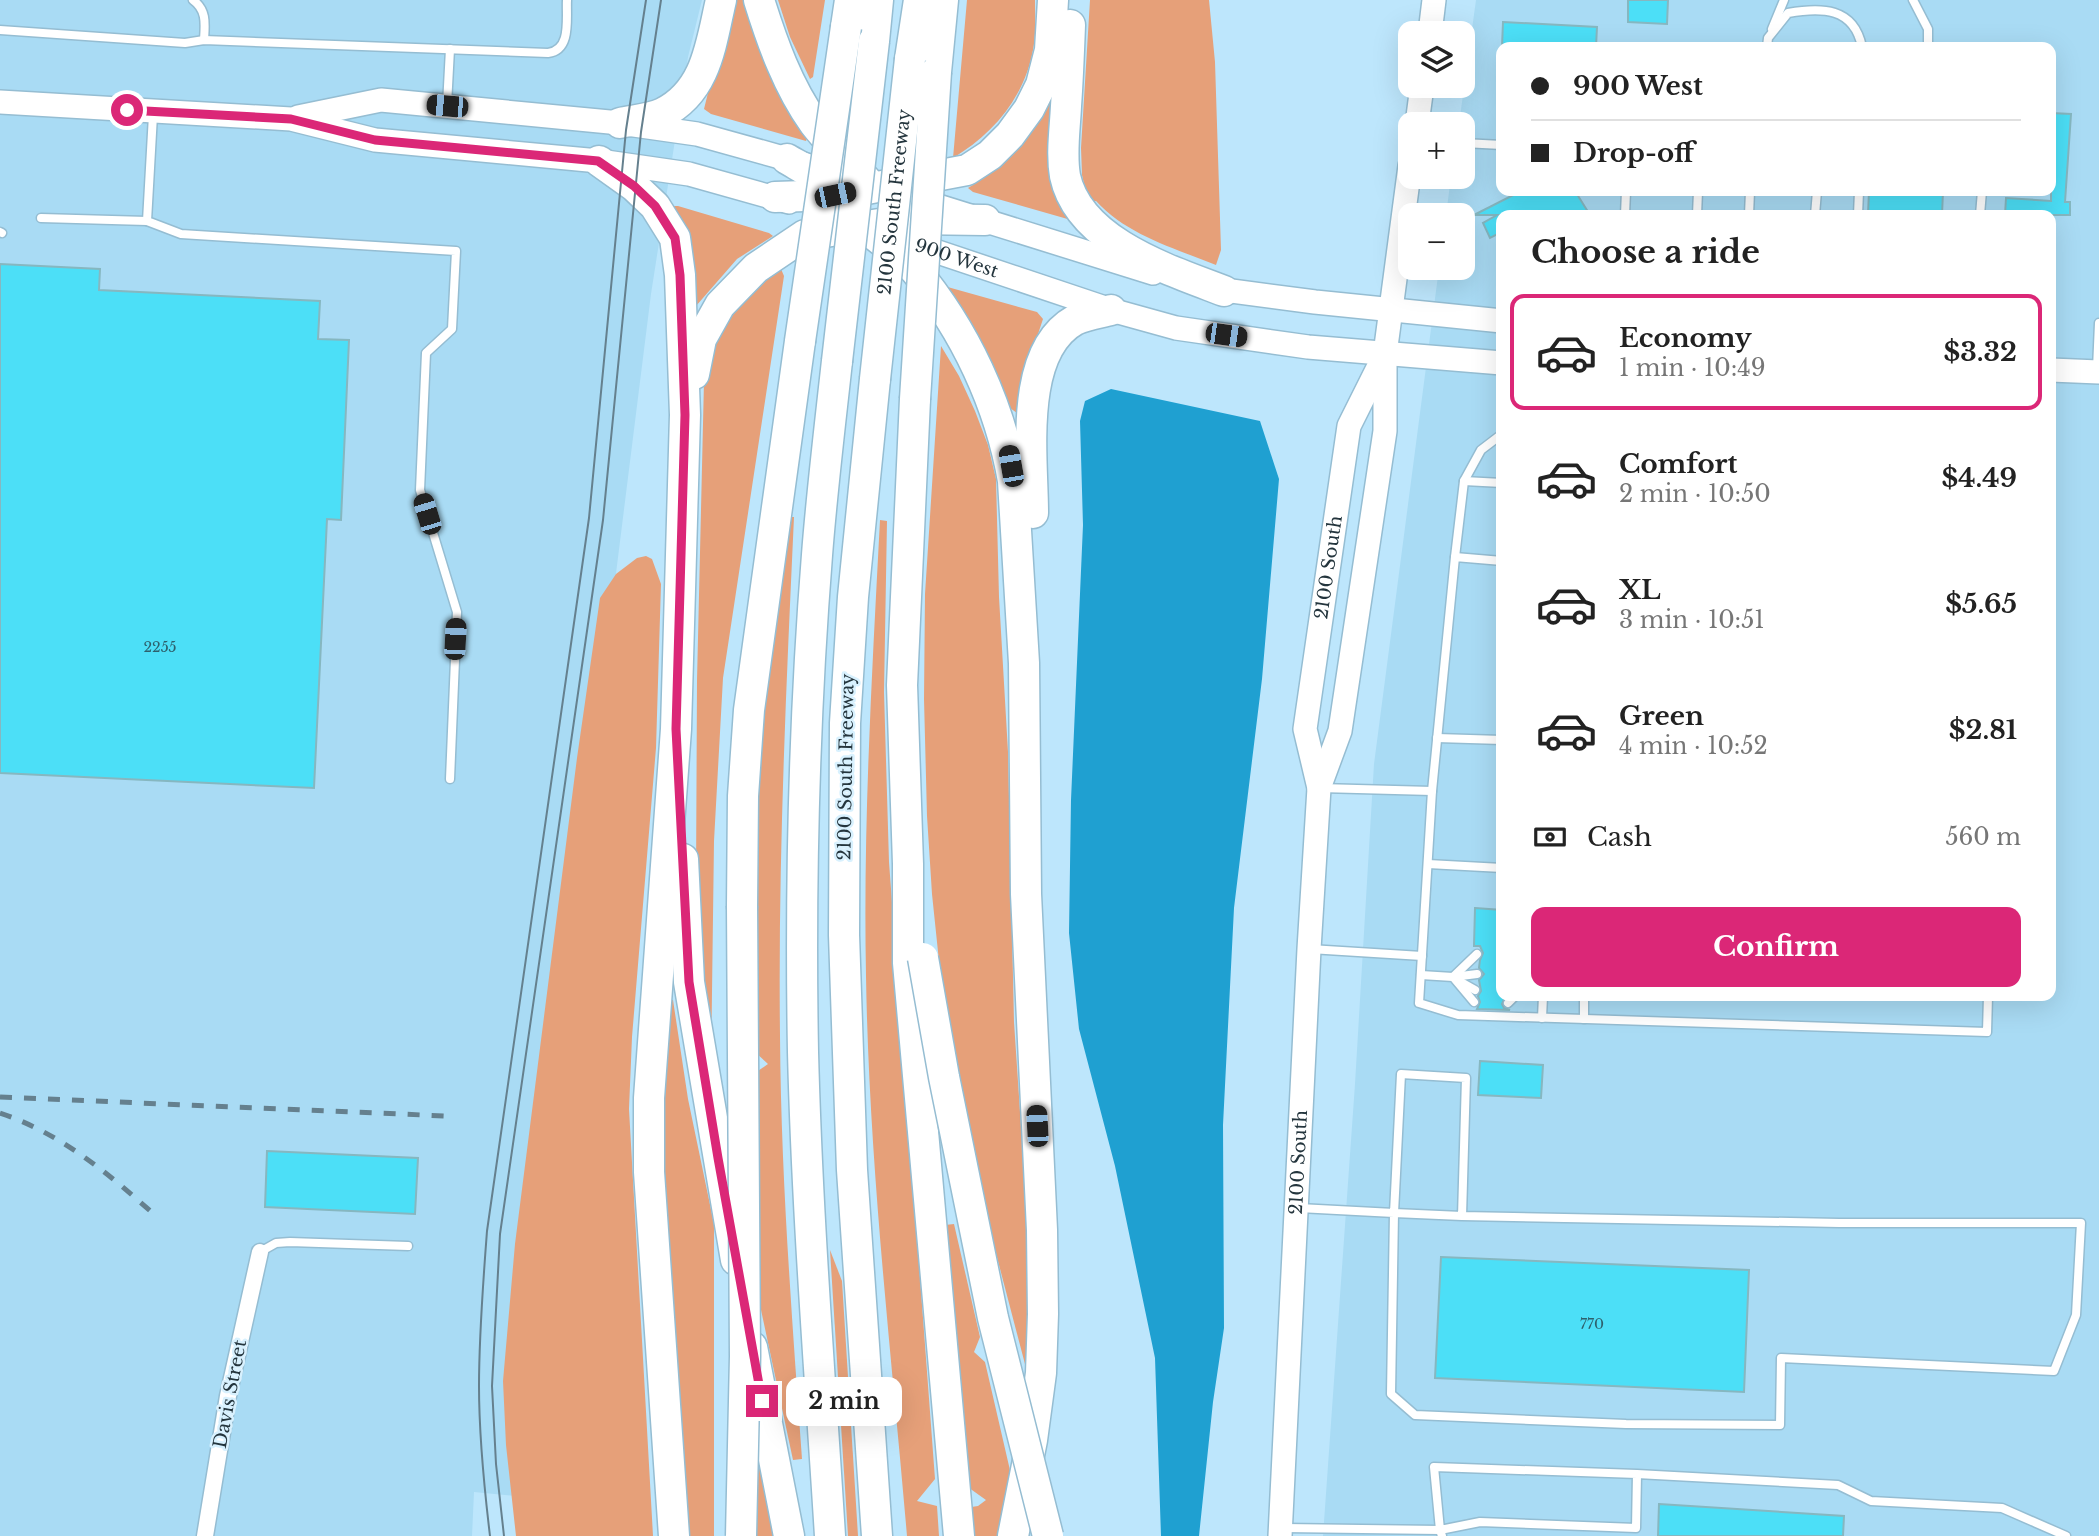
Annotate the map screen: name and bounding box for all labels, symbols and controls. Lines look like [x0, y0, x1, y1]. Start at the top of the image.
map controls [1398, 21, 1475, 280]
button: layers [1398, 21, 1475, 98]
text: 900 West [1573, 70, 1703, 102]
route start [111, 94, 143, 126]
car [426, 94, 469, 118]
street label: 2100 South Freeway [873, 108, 915, 296]
button: + [1398, 112, 1475, 189]
text: Drop-off [1573, 137, 1694, 169]
car [813, 180, 858, 210]
button: − [1398, 203, 1475, 280]
text: Choose a ride [1531, 232, 1760, 272]
street label: 900 West [912, 234, 1001, 283]
icon: car [1535, 321, 1598, 384]
car [1204, 322, 1249, 348]
text: Economy [1619, 322, 1752, 354]
text: $3.32 [1943, 336, 2017, 368]
text: 1 min · 10:49 [1619, 354, 1765, 382]
car [998, 443, 1025, 489]
icon: car [1535, 447, 1598, 510]
text: Comfort [1619, 448, 1737, 480]
text: $4.49 [1941, 462, 2017, 494]
text: 2 min · 10:50 [1619, 480, 1771, 508]
car [411, 491, 444, 537]
street label: 2100 South [1310, 514, 1347, 621]
icon: car [1535, 573, 1598, 636]
text: XL [1619, 574, 1661, 606]
text: $5.65 [1945, 588, 2017, 620]
text: 3 min · 10:51 [1619, 606, 1764, 634]
car [444, 617, 467, 661]
house number: 2255 [143, 638, 177, 656]
street label: 2100 South Freeway [833, 673, 859, 861]
icon: car [1535, 699, 1598, 762]
text: Green [1619, 700, 1704, 732]
text: $2.81 [1949, 714, 2017, 746]
text: 4 min · 10:52 [1619, 732, 1768, 760]
icon: cash [1531, 818, 1569, 856]
text: Cash [1587, 821, 1652, 853]
text: 560 m [1945, 823, 2021, 851]
button: Confirm [1531, 907, 2021, 987]
car [1026, 1104, 1049, 1148]
street label: 2100 South [1285, 1110, 1312, 1215]
house number: 770 [1580, 1315, 1604, 1333]
street label: Davis Street [209, 1338, 251, 1450]
callout: 2 min [786, 1376, 902, 1426]
route end [746, 1385, 778, 1417]
text: 2 min [808, 1387, 880, 1415]

